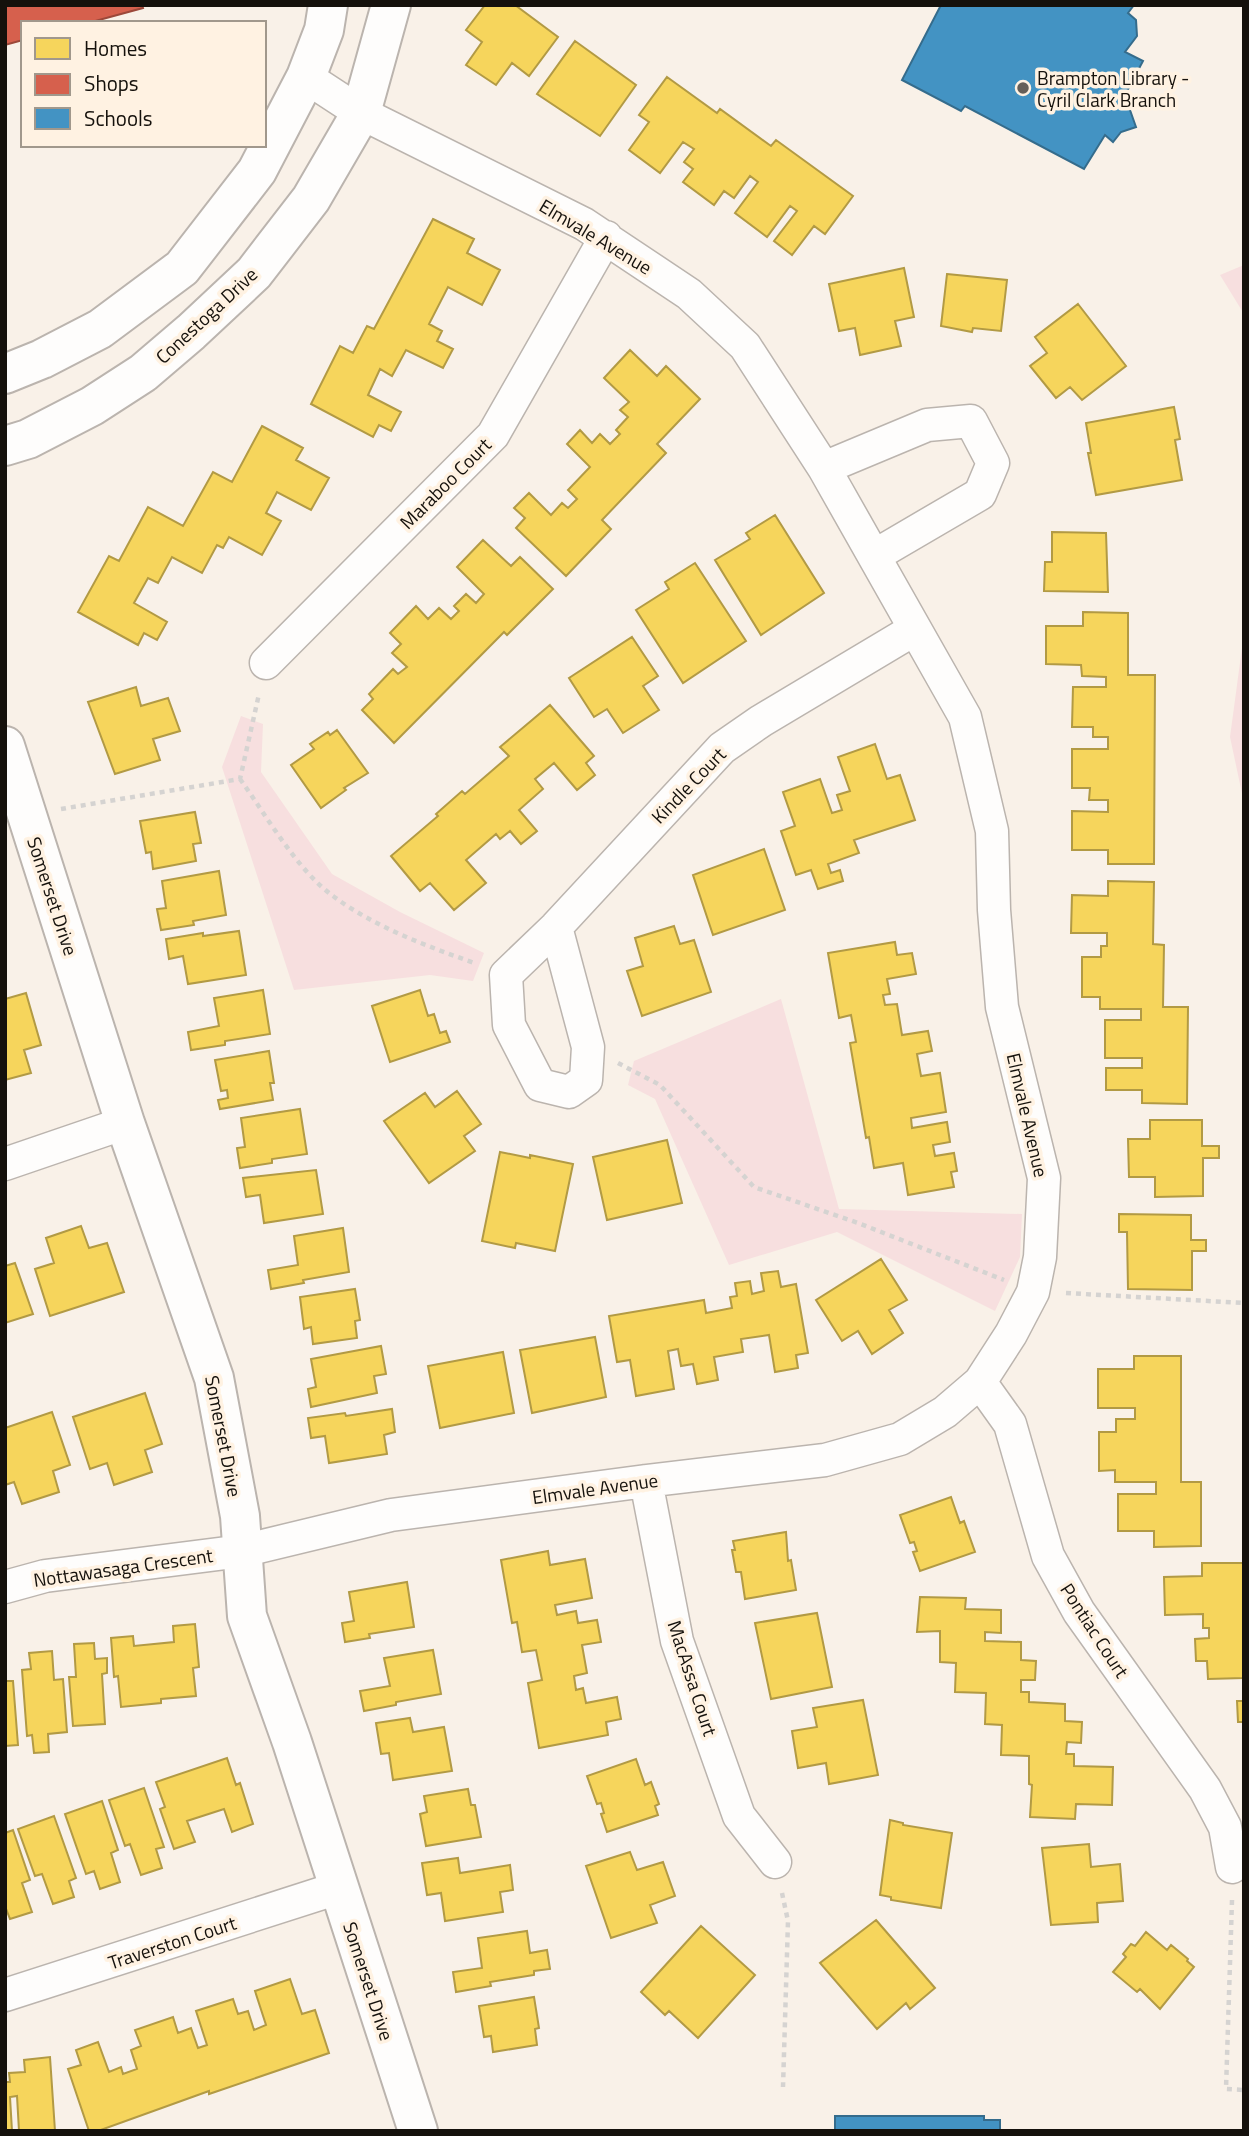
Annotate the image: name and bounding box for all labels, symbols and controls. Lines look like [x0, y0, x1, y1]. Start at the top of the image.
legend [21, 21, 266, 147]
text: Homes [84, 32, 147, 64]
place label: Brampton Library - Cyril Clark Branch [1037, 63, 1189, 114]
text: Shops [84, 67, 139, 99]
marker: Brampton Library - Cyril Clark Branch [1015, 80, 1031, 96]
text: Schools [84, 102, 153, 134]
street label: Elmvale Avenue [534, 191, 658, 281]
street label: Conestoga Drive [148, 260, 264, 370]
street label: Maraboo Court [393, 430, 498, 535]
street label: Kindle Court [644, 740, 732, 830]
street label: Somerset Drive [20, 833, 86, 959]
street label: Elmvale Avenue [1000, 1050, 1056, 1180]
street label: Somerset Drive [198, 1373, 250, 1499]
street label: Elmvale Avenue [530, 1465, 660, 1511]
street label: Nottawasaga Crescent [31, 1540, 215, 1594]
street label: Pontiac Court [1054, 1577, 1137, 1683]
street label: MacAssa Court [661, 1616, 725, 1740]
street label: Traverston Court [104, 1908, 240, 1976]
street label: Somerset Drive [336, 1918, 402, 2044]

